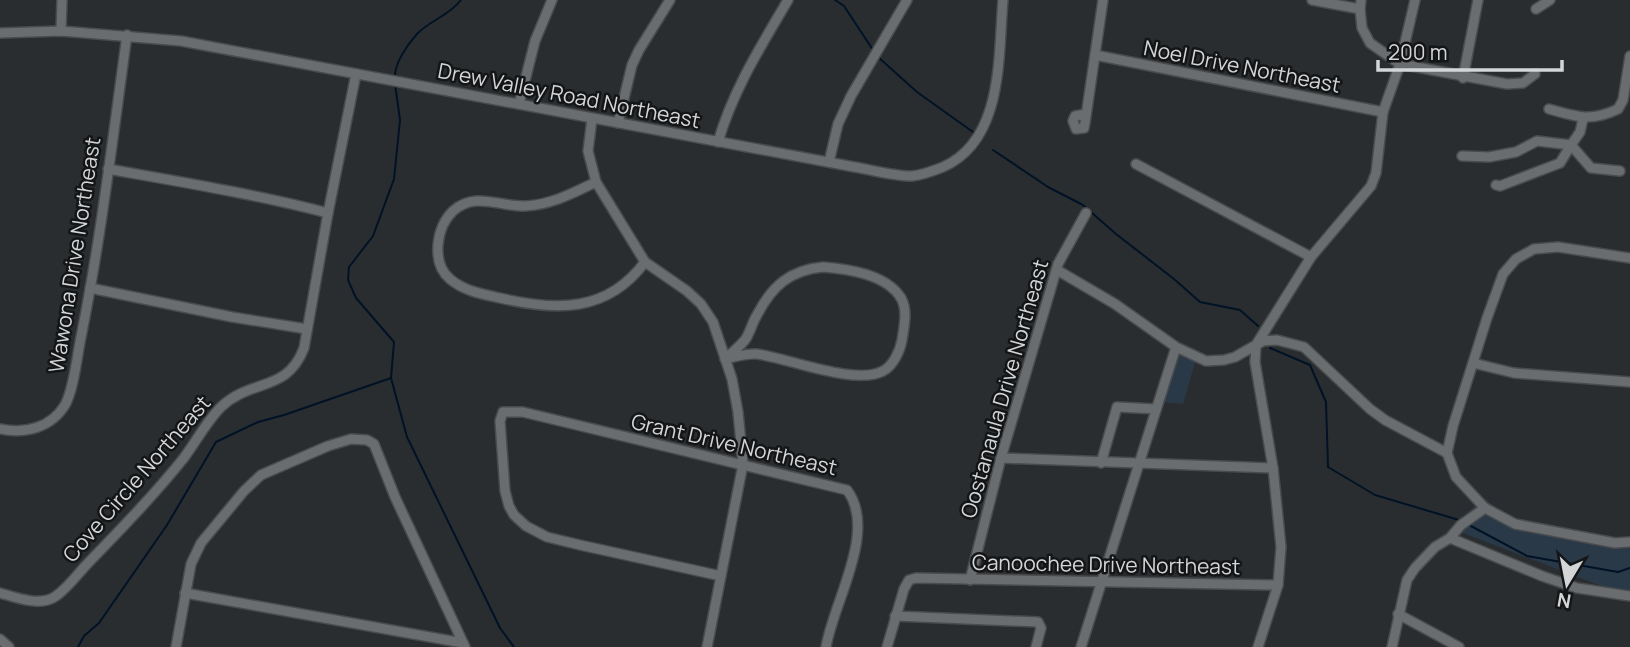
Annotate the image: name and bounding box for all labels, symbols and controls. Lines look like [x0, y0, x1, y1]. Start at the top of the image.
scale bar [1378, 28, 1562, 72]
street label: Noel Drive Northeast [1141, 33, 1343, 99]
text: 200 m [1388, 38, 1448, 66]
street label: Drew Valley Road Northeast [436, 56, 703, 134]
street label: Wawona Drive Northeast [42, 135, 106, 375]
street label: Oostanaula Drive Northeast [954, 256, 1054, 521]
street label: Cove Circle Northeast [56, 389, 216, 568]
street label: Grant Drive Northeast [629, 407, 840, 481]
street label: Canoochee Drive Northeast [972, 548, 1240, 580]
north arrow [1532, 549, 1602, 619]
text: N [1555, 587, 1573, 615]

